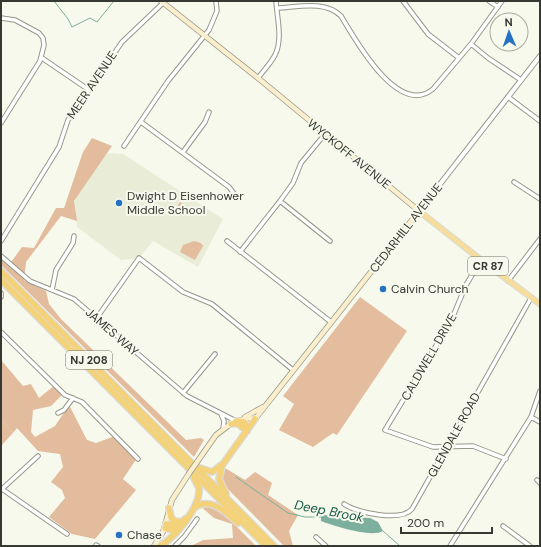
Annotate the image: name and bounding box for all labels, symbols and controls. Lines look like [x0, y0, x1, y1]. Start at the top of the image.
north arrow [489, 12, 529, 52]
text: N [504, 15, 513, 29]
street label: MEER AVENUE [63, 48, 121, 122]
street label: WYCKOFF AVENUE [304, 115, 394, 193]
street label: CEDARHILL AVENUE [366, 180, 446, 276]
place label: Dwight D Eisenhower Middle School [127, 188, 244, 218]
marker: Dwight D Eisenhower Middle School [114, 198, 124, 208]
road number: CR 87 [468, 257, 508, 275]
place label: Calvin Church [391, 281, 469, 297]
marker: Calvin Church [378, 284, 388, 294]
street label: JAMES WAY [82, 304, 142, 360]
street label: CALDWELL DRIVE [398, 310, 461, 403]
road number: NJ 208 [66, 351, 112, 369]
street label: GLENDALE ROAD [424, 390, 484, 480]
water label: Deep Brook [293, 496, 365, 526]
scale bar [401, 509, 492, 535]
text: 200 m [407, 515, 444, 531]
place label: Chase [127, 527, 162, 543]
marker: Chase [114, 530, 124, 540]

